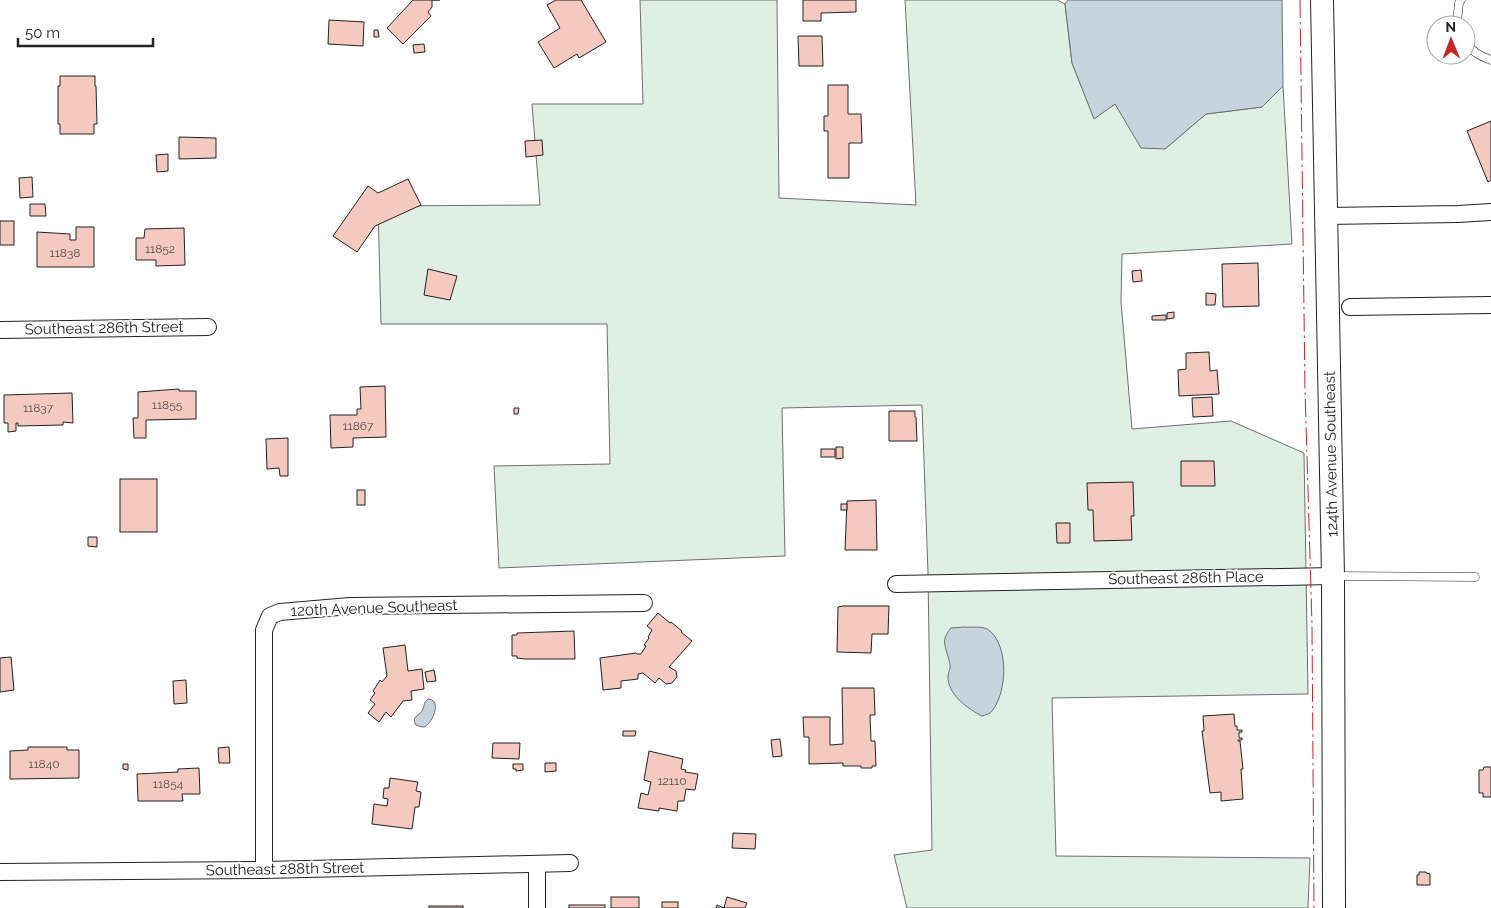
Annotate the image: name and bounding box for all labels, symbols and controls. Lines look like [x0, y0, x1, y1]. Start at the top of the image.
scale bar [18, 15, 152, 47]
north arrow [1426, 15, 1476, 65]
text: N [1445, 19, 1456, 35]
text: 50 m [25, 24, 60, 42]
house number: 11852 [145, 242, 175, 256]
house number: 11838 [50, 246, 80, 260]
street label: Southeast 286th Street [24, 318, 184, 338]
street label: 124th Avenue Southeast [1321, 371, 1341, 537]
house number: 11855 [152, 398, 183, 412]
house number: 11837 [23, 401, 54, 415]
house number: 11867 [342, 419, 374, 433]
street label: Southeast 286th Place [1108, 568, 1264, 588]
street label: 120th Avenue Southeast [290, 596, 458, 620]
house number: 11840 [28, 757, 60, 771]
house number: 12110 [657, 774, 687, 788]
house number: 11854 [153, 777, 184, 791]
street label: Southeast 288th Street [206, 859, 364, 879]

